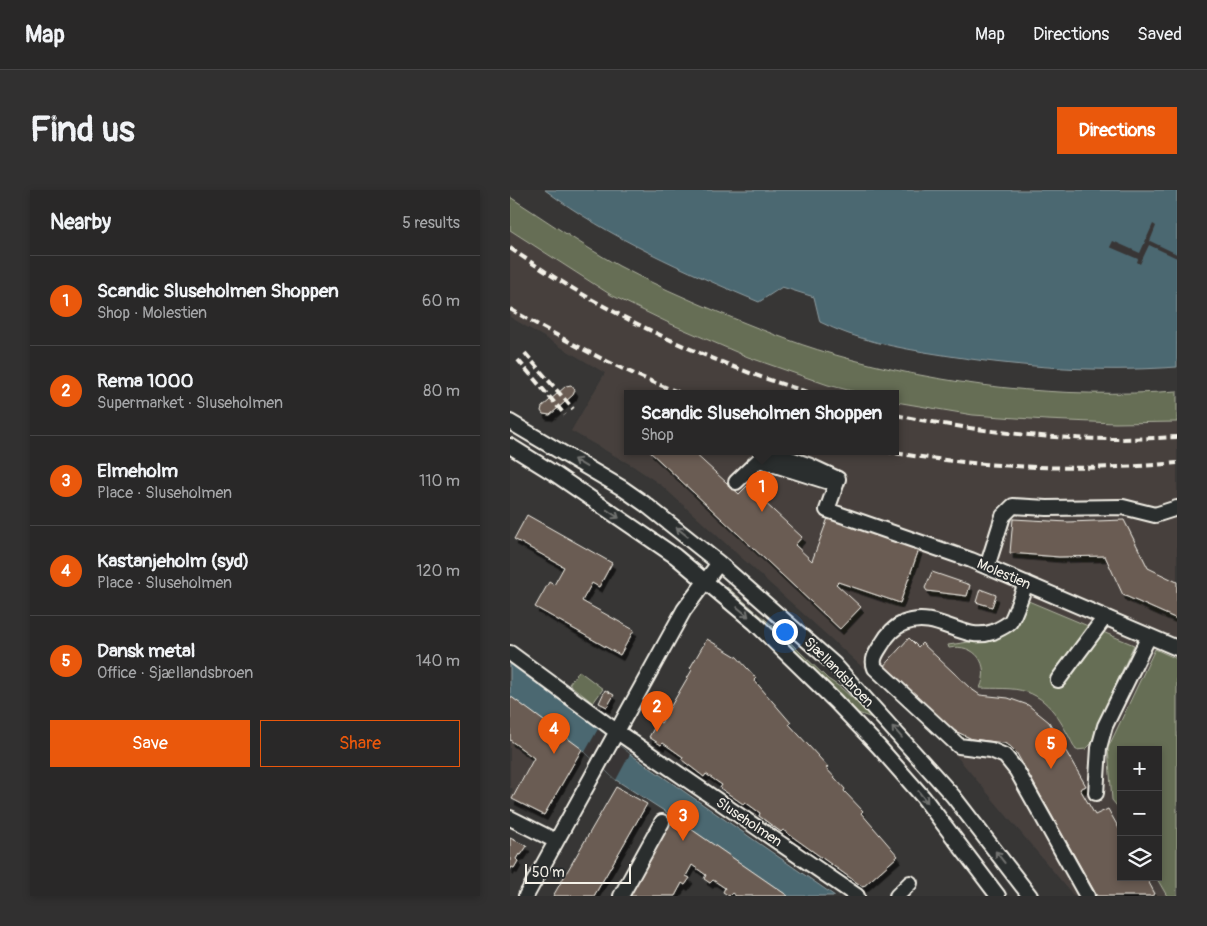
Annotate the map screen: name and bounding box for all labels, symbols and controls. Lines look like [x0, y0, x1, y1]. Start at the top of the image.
text: Map [25, 20, 65, 49]
text: Map [975, 23, 1005, 46]
text: Directions [1033, 23, 1109, 46]
text: Saved [1137, 23, 1182, 46]
button: Directions [1057, 107, 1177, 154]
text: Find us [30, 108, 135, 152]
text: Nearby [50, 209, 111, 236]
text: 5 results [402, 213, 460, 233]
text: Scandic Sluseholmen Shoppen [97, 279, 339, 303]
text: 1 [63, 291, 69, 311]
text: 60 m [422, 291, 460, 311]
text: Shop · Molestien [97, 303, 207, 323]
text: Rema 1000 [97, 369, 193, 393]
text: 2 [62, 381, 70, 401]
text: 80 m [423, 381, 460, 401]
popup [624, 390, 899, 455]
text: Supermarket · Sluseholmen [97, 393, 283, 413]
text: Scandic Sluseholmen Shoppen [641, 401, 882, 425]
text: Shop [641, 425, 674, 445]
one-way arrow [573, 457, 587, 467]
text: Elmeholm [97, 459, 178, 483]
text: 3 [62, 471, 70, 491]
text: 110 m [419, 471, 460, 491]
pin: 1 [746, 471, 778, 512]
text: Place · Sluseholmen [97, 483, 232, 503]
one-way arrow [605, 509, 619, 519]
one-way arrow [676, 527, 689, 538]
text: Kastanjeholm (syd) [97, 549, 249, 573]
street label: Molestien [975, 555, 1034, 593]
text: 4 [61, 561, 71, 581]
text: 120 m [416, 561, 460, 581]
text: Place · Sluseholmen [97, 573, 232, 593]
one-way arrow [737, 607, 750, 618]
your location [772, 619, 798, 645]
street label: Sjællandsbroen [801, 634, 877, 710]
text: Dansk metal [97, 639, 195, 663]
text: 5 [62, 651, 70, 671]
text: 140 m [416, 651, 460, 671]
text: Office · Sjællandsbroen [97, 663, 253, 683]
pin: 2 [641, 691, 673, 732]
pin: 4 [538, 713, 570, 754]
button: Save [50, 720, 250, 767]
button: Share [260, 720, 460, 767]
one-way arrow [891, 726, 903, 739]
pin: 5 [1035, 728, 1067, 769]
map controls [1117, 746, 1162, 881]
button: + [1117, 746, 1162, 791]
one-way arrow [917, 790, 928, 803]
button: − [1117, 791, 1162, 836]
street label: Sluseholmen [713, 794, 785, 850]
pin: 3 [667, 800, 699, 841]
button: layers [1117, 836, 1162, 881]
one-way arrow [995, 851, 1006, 864]
scale bar [525, 861, 631, 884]
text: 50 m [532, 864, 565, 881]

